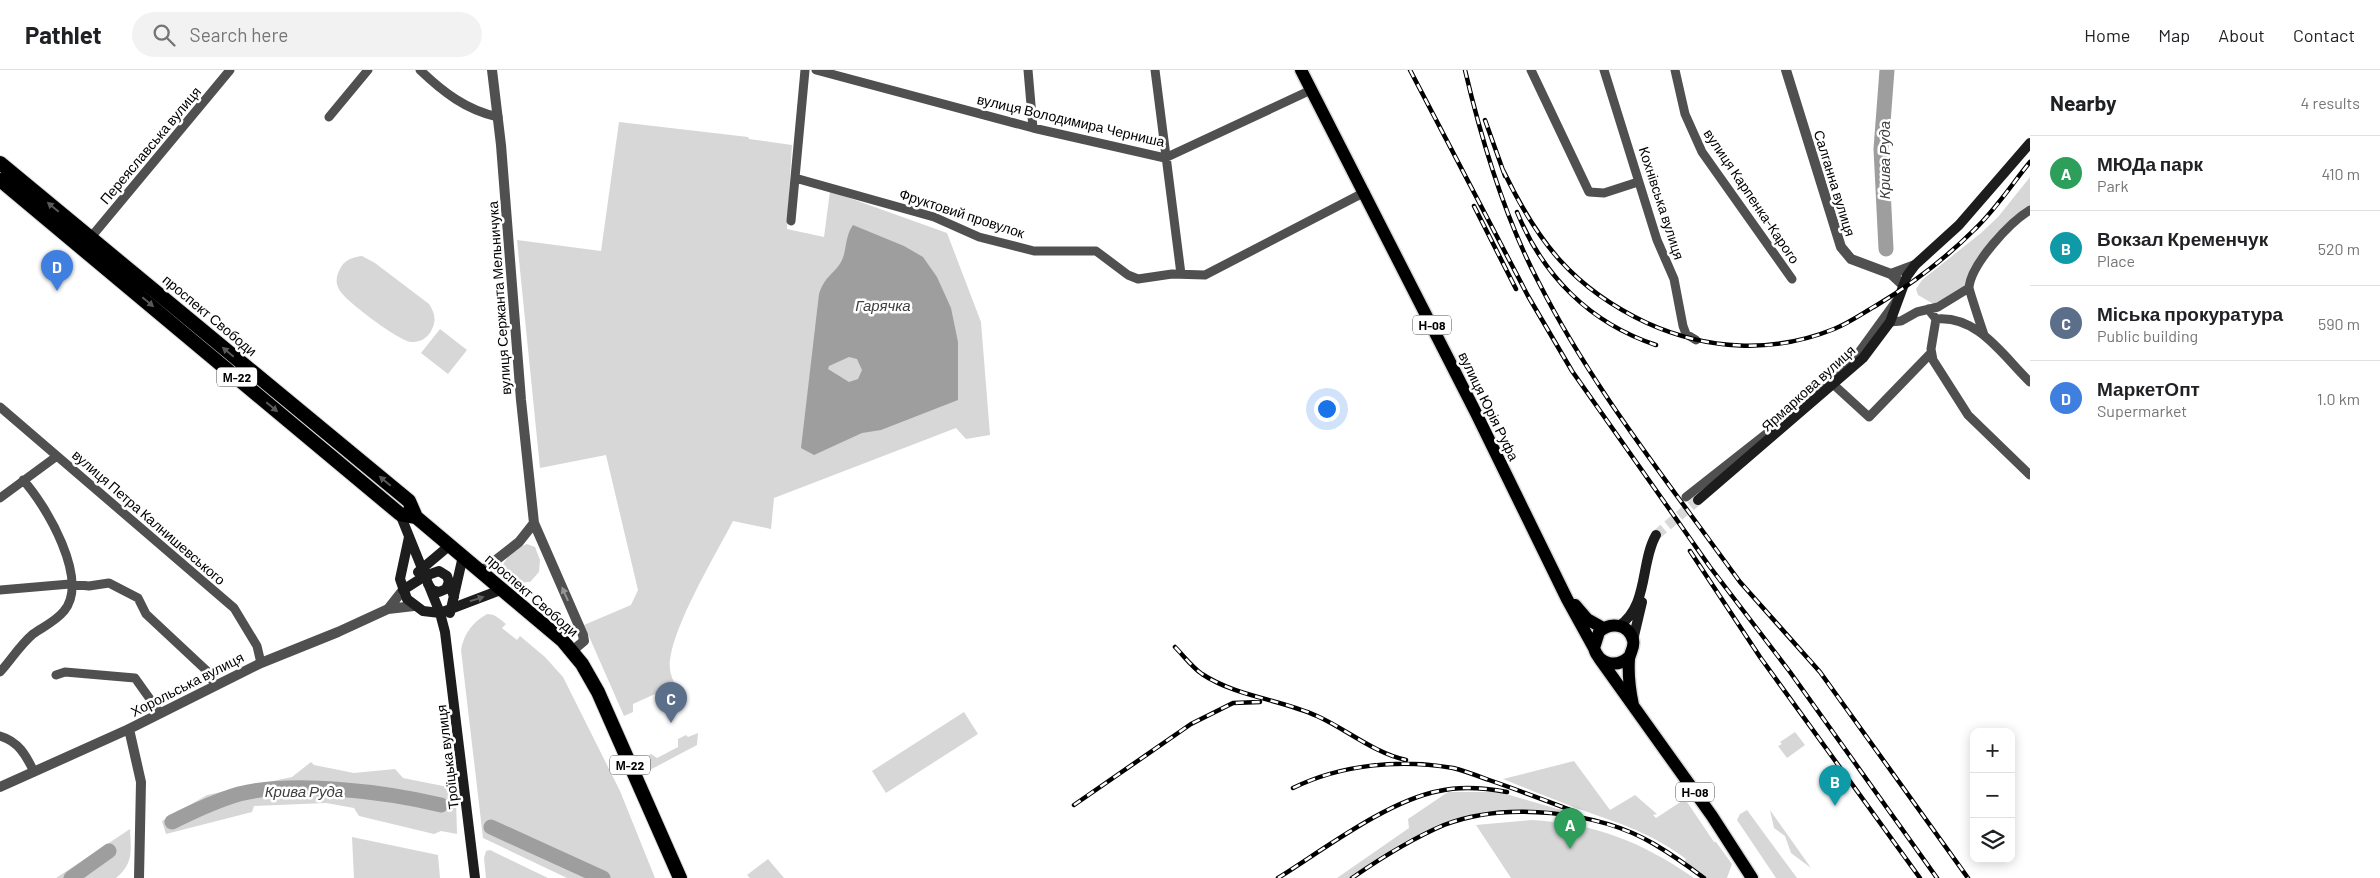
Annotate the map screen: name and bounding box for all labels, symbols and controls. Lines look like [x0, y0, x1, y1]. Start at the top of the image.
search box [132, 12, 482, 57]
text: Pathlet [25, 20, 102, 49]
icon: search [150, 21, 178, 49]
text: Search here [190, 23, 288, 46]
text: Home [2084, 24, 2130, 46]
text: Map [2158, 24, 2190, 46]
text: About [2218, 24, 2265, 46]
text: Contact [2293, 24, 2355, 46]
street label: Переяславська вулиця [96, 83, 204, 207]
street label: вулиця Володимира Черниша [975, 90, 1167, 150]
text: Nearby [2050, 90, 2116, 115]
text: 4 results [2300, 93, 2360, 112]
water label: Крива Руда [1875, 121, 1893, 199]
street label: вулиця Карпенка-Карого [1701, 125, 1804, 267]
street label: Салганна вулиця [1811, 128, 1859, 238]
street label: Кохнівська вулиця [1636, 144, 1688, 262]
text: МЮДа парк [2097, 152, 2203, 175]
text: A [2061, 164, 2071, 183]
text: 410 m [2322, 164, 2360, 183]
text: Park [2097, 176, 2128, 195]
street label: Фруктовий провулок [897, 185, 1028, 242]
street label: вулиця Сержанта Мельничука [484, 200, 514, 396]
one-way arrow [47, 201, 60, 212]
text: Вокзал Кременчук [2097, 227, 2268, 250]
text: B [2061, 239, 2071, 258]
text: 520 m [2318, 239, 2360, 258]
pin: D [41, 250, 73, 291]
text: Place [2097, 251, 2135, 270]
street label: проспект Свободи [159, 271, 261, 359]
water label: Гарячка [855, 296, 911, 314]
one-way arrow [141, 297, 154, 308]
text: Міська прокуратура [2097, 302, 2283, 325]
text: C [2061, 314, 2071, 333]
text: 590 m [2318, 314, 2360, 333]
road number: Н-08 [1413, 316, 1451, 334]
text: Public building [2097, 326, 2198, 345]
street label: Ярмаркова вулиця [1758, 341, 1858, 435]
one-way arrow [222, 346, 235, 357]
street label: вулиця Юрія Руфа [1455, 349, 1523, 463]
road number: М-22 [217, 368, 257, 386]
text: МаркетОпт [2097, 377, 2200, 400]
text: D [2061, 389, 2071, 408]
text: 1.0 km [2317, 389, 2360, 408]
your location [1314, 396, 1340, 422]
one-way arrow [265, 401, 278, 412]
text: Supermarket [2097, 401, 2187, 420]
street label: вулиця Петра Калнишевського [69, 446, 229, 588]
one-way arrow [379, 476, 391, 487]
street label: проспект Свободи [482, 550, 582, 640]
one-way arrow [561, 587, 569, 601]
one-way arrow [470, 594, 485, 602]
street label: Хорольська вулиця [128, 648, 246, 720]
pin: C [655, 682, 687, 723]
street label: Троїцька вулиця [432, 704, 462, 810]
map controls [1970, 728, 2015, 863]
button: + [1970, 728, 2015, 773]
road number: М-22 [610, 756, 650, 774]
pin: B [1819, 765, 1851, 806]
button: − [1970, 773, 2015, 818]
water label: Крива Руда [265, 782, 343, 800]
road number: Н-08 [1676, 782, 1714, 802]
pin: A [1554, 808, 1586, 849]
button: layers [1970, 818, 2015, 863]

